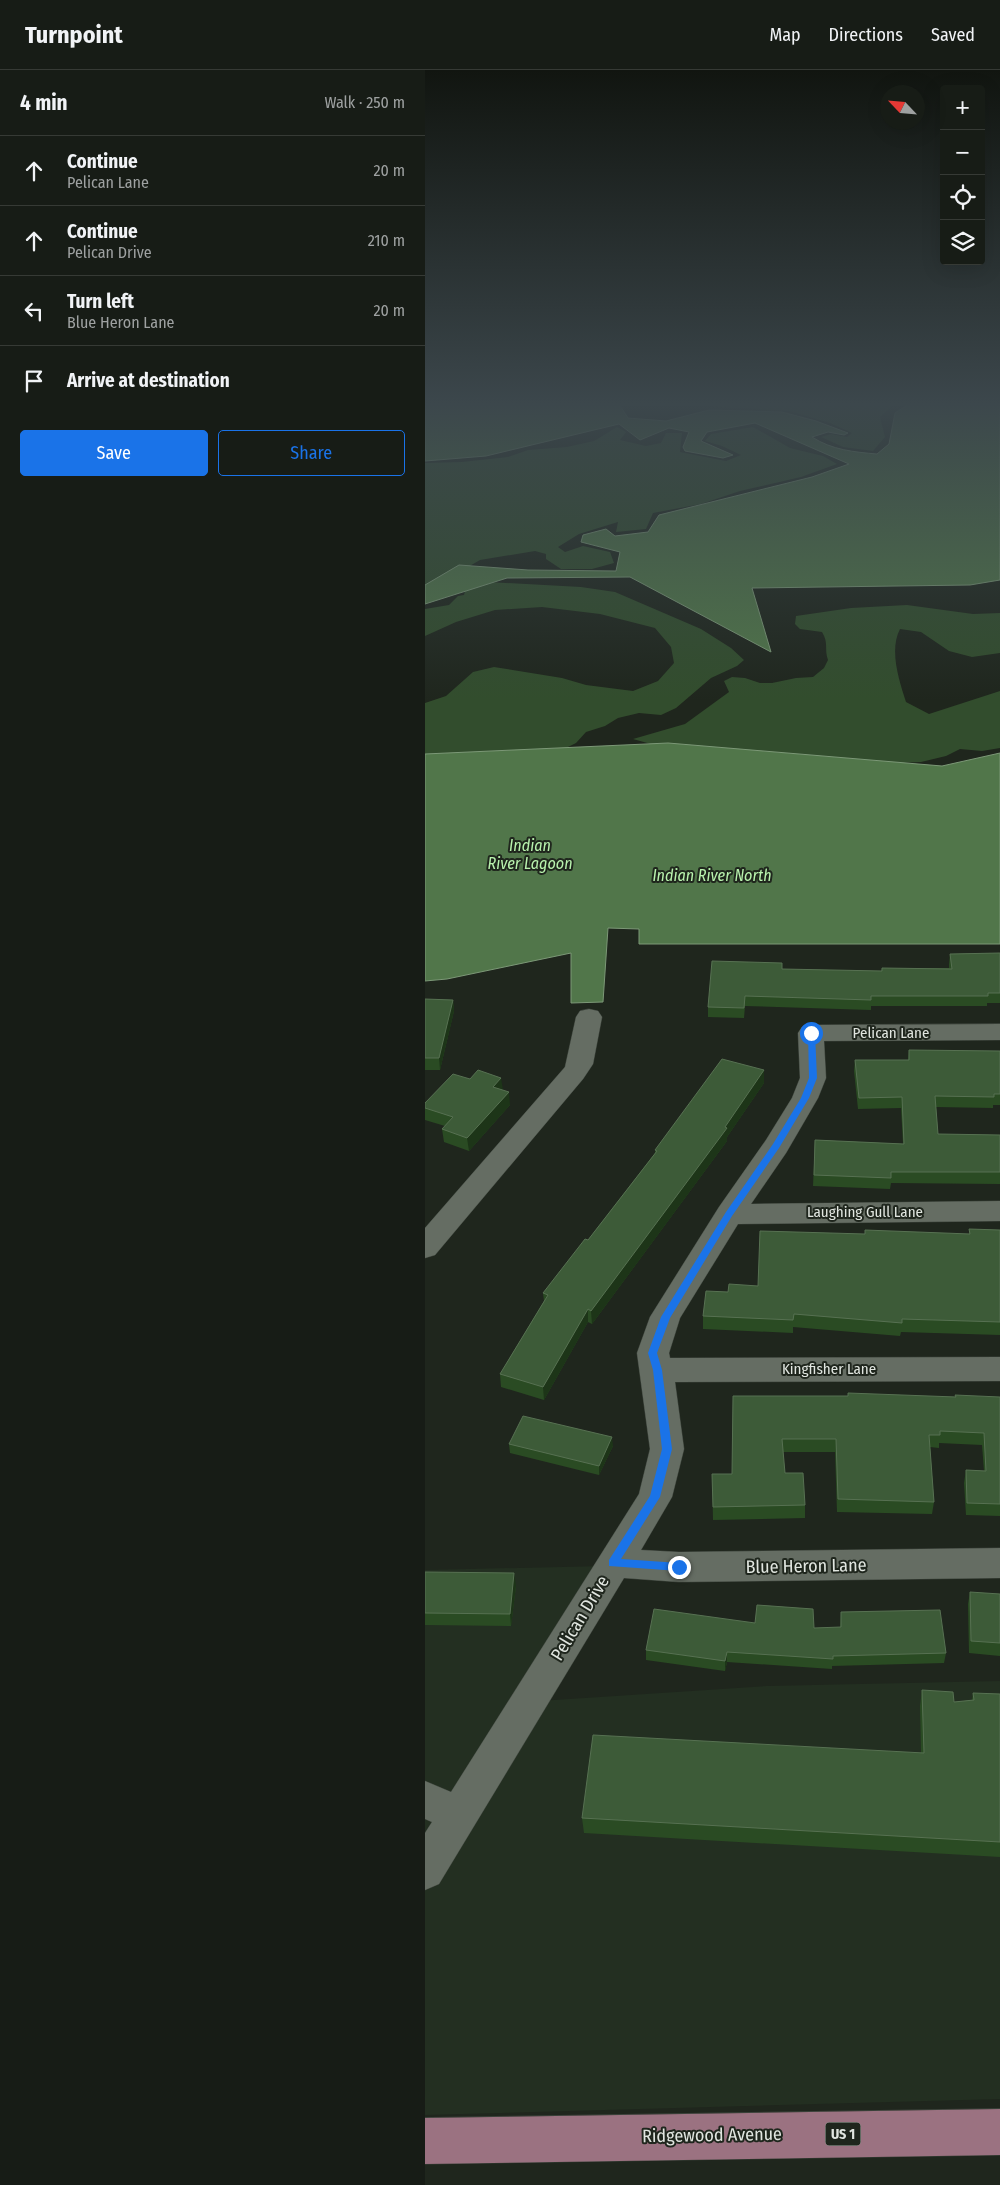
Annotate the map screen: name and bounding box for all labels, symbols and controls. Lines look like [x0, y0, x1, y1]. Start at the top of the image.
text: Turnpoint [25, 21, 123, 49]
text: Map [769, 24, 801, 46]
text: Directions [829, 24, 903, 46]
text: Saved [931, 24, 975, 46]
north arrow [880, 85, 925, 130]
map controls [940, 85, 985, 265]
button: + [940, 85, 985, 130]
text: 4 min [20, 90, 68, 116]
text: Walk · 250 m [324, 93, 405, 112]
button: − [940, 130, 985, 175]
text: Continue [67, 150, 138, 173]
icon: ahead [20, 157, 48, 185]
text: 20 m [374, 161, 405, 180]
text: Pelican Lane [67, 173, 149, 192]
button: locate [940, 175, 985, 220]
text: Continue [67, 220, 138, 243]
button: layers [940, 220, 985, 265]
icon: ahead [20, 227, 48, 255]
text: 210 m [368, 231, 405, 250]
text: Pelican Drive [67, 243, 152, 262]
text: Turn left [67, 290, 134, 313]
icon: left [20, 297, 48, 325]
text: 20 m [374, 301, 405, 320]
text: Blue Heron Lane [67, 313, 175, 332]
icon: arrive [20, 367, 48, 395]
text: Arrive at destination [67, 369, 230, 392]
button: Save [20, 430, 208, 476]
button: Share [218, 430, 405, 476]
water label: Indian River Lagoon [487, 836, 573, 873]
water label: Indian River North [652, 866, 772, 885]
route start [800, 1022, 823, 1045]
street label: Pelican Lane [853, 1024, 929, 1042]
street label: Laughing Gull Lane [807, 1203, 923, 1221]
street label: Kingfisher Lane [782, 1360, 876, 1378]
street label: Blue Heron Lane [745, 1554, 867, 1578]
route end [668, 1556, 691, 1579]
street label: Pelican Drive [546, 1571, 614, 1664]
road number: US 1 [825, 2122, 861, 2146]
street label: Ridgewood Avenue [642, 2123, 782, 2147]

